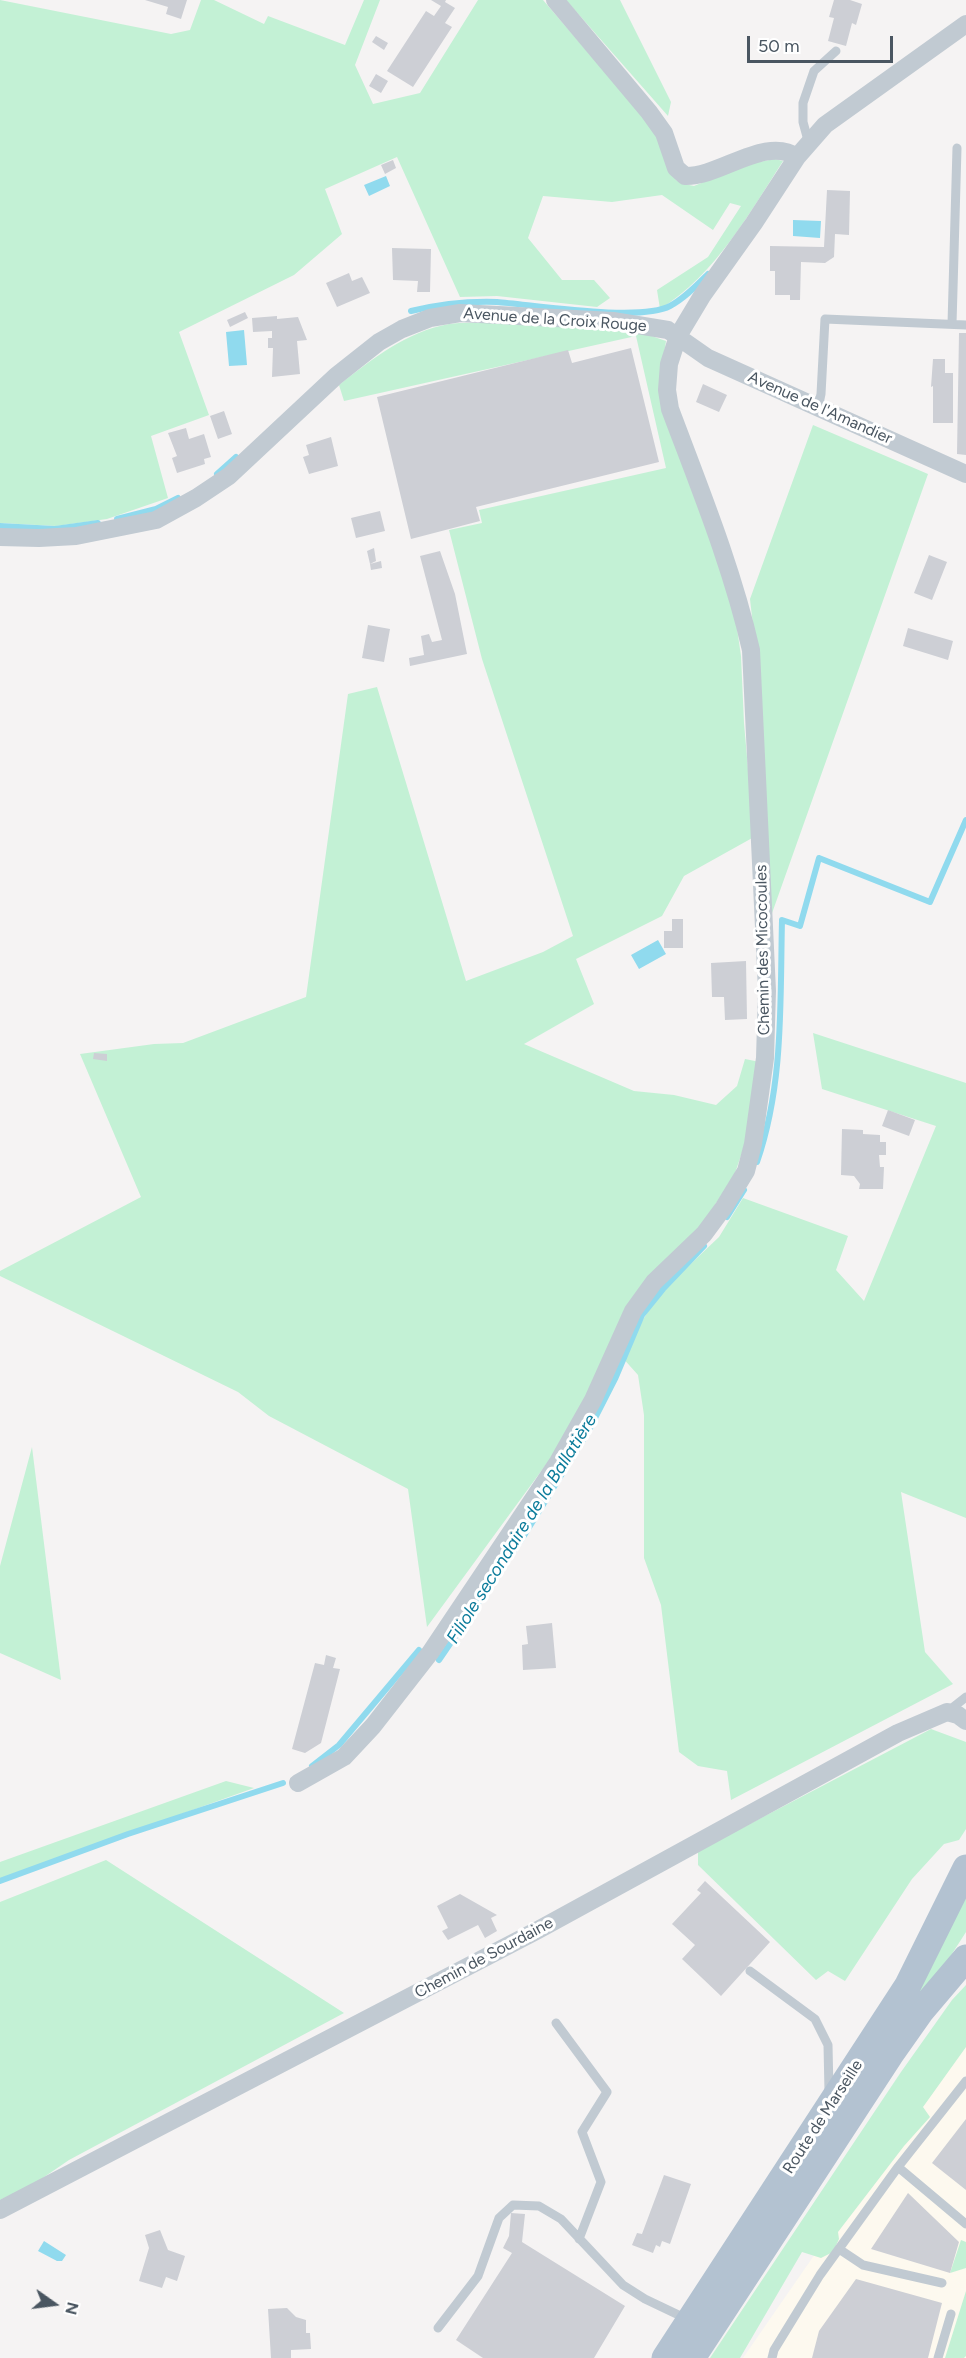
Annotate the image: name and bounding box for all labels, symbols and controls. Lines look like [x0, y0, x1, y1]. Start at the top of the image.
scale bar [750, 24, 896, 62]
text: 50 m [758, 35, 800, 57]
street label: Avenue de la Croix Rouge [463, 304, 647, 336]
street label: Avenue de l'Amandier [745, 368, 895, 448]
street label: Chemin des Micocoules [752, 865, 774, 1035]
water label: Filiole secondaire de la Ballatière [442, 1410, 602, 1648]
street label: Chemin de Sourdaine [412, 1913, 556, 2003]
street label: Route de Marseille [779, 2057, 867, 2177]
north arrow [24, 2274, 84, 2334]
text: N [61, 2300, 83, 2317]

